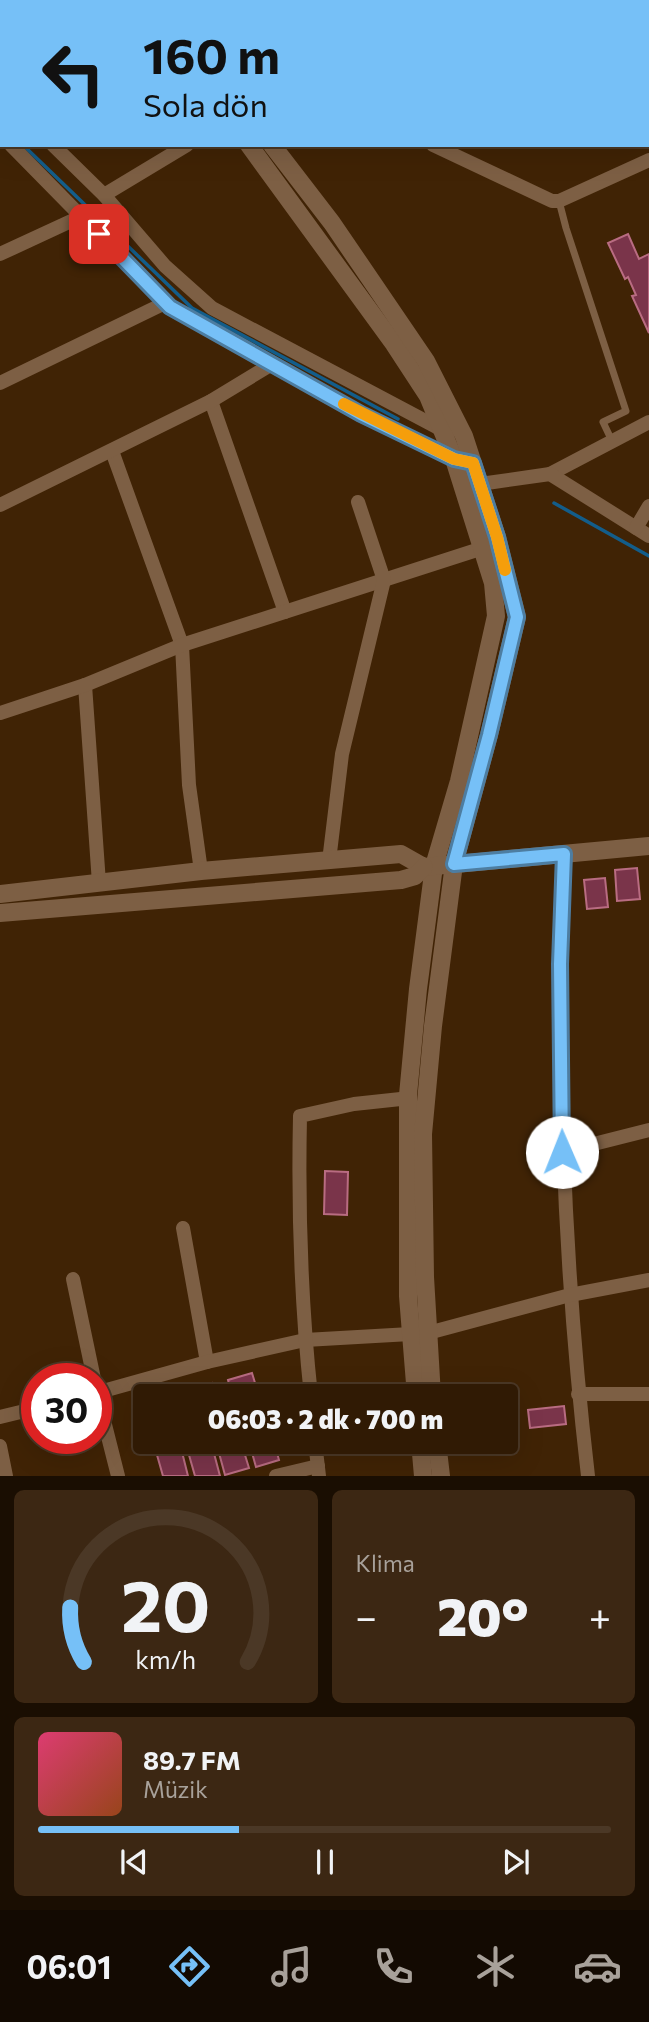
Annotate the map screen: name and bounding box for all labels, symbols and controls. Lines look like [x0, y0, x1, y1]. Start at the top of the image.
text: 160 m [143, 24, 280, 84]
icon: left [28, 28, 119, 119]
text: Sola dön [143, 84, 268, 124]
pin [69, 204, 129, 264]
icon: arrive [80, 215, 118, 253]
position arrow [525, 1115, 599, 1189]
speed limit sign: 30 [21, 1363, 112, 1454]
text: 06:03 · 2 dk · 700 m [208, 1403, 443, 1434]
text: Klima [356, 1549, 415, 1577]
text: 20 [121, 1559, 210, 1648]
text: 20° [437, 1583, 529, 1647]
text: − [356, 1592, 377, 1639]
text: + [589, 1592, 611, 1639]
text: km/h [135, 1644, 196, 1674]
text: 89.7 FM [143, 1744, 241, 1775]
text: Müzik [143, 1775, 208, 1803]
icon: previous [115, 1843, 153, 1881]
icon: pause [306, 1843, 344, 1881]
icon: next [497, 1843, 535, 1881]
icon: directions [165, 1942, 214, 1991]
icon: music [267, 1942, 316, 1991]
icon: phone [369, 1942, 418, 1991]
icon: climate [471, 1942, 520, 1991]
icon: car [573, 1942, 622, 1991]
text: 06:01 [27, 1946, 112, 1986]

